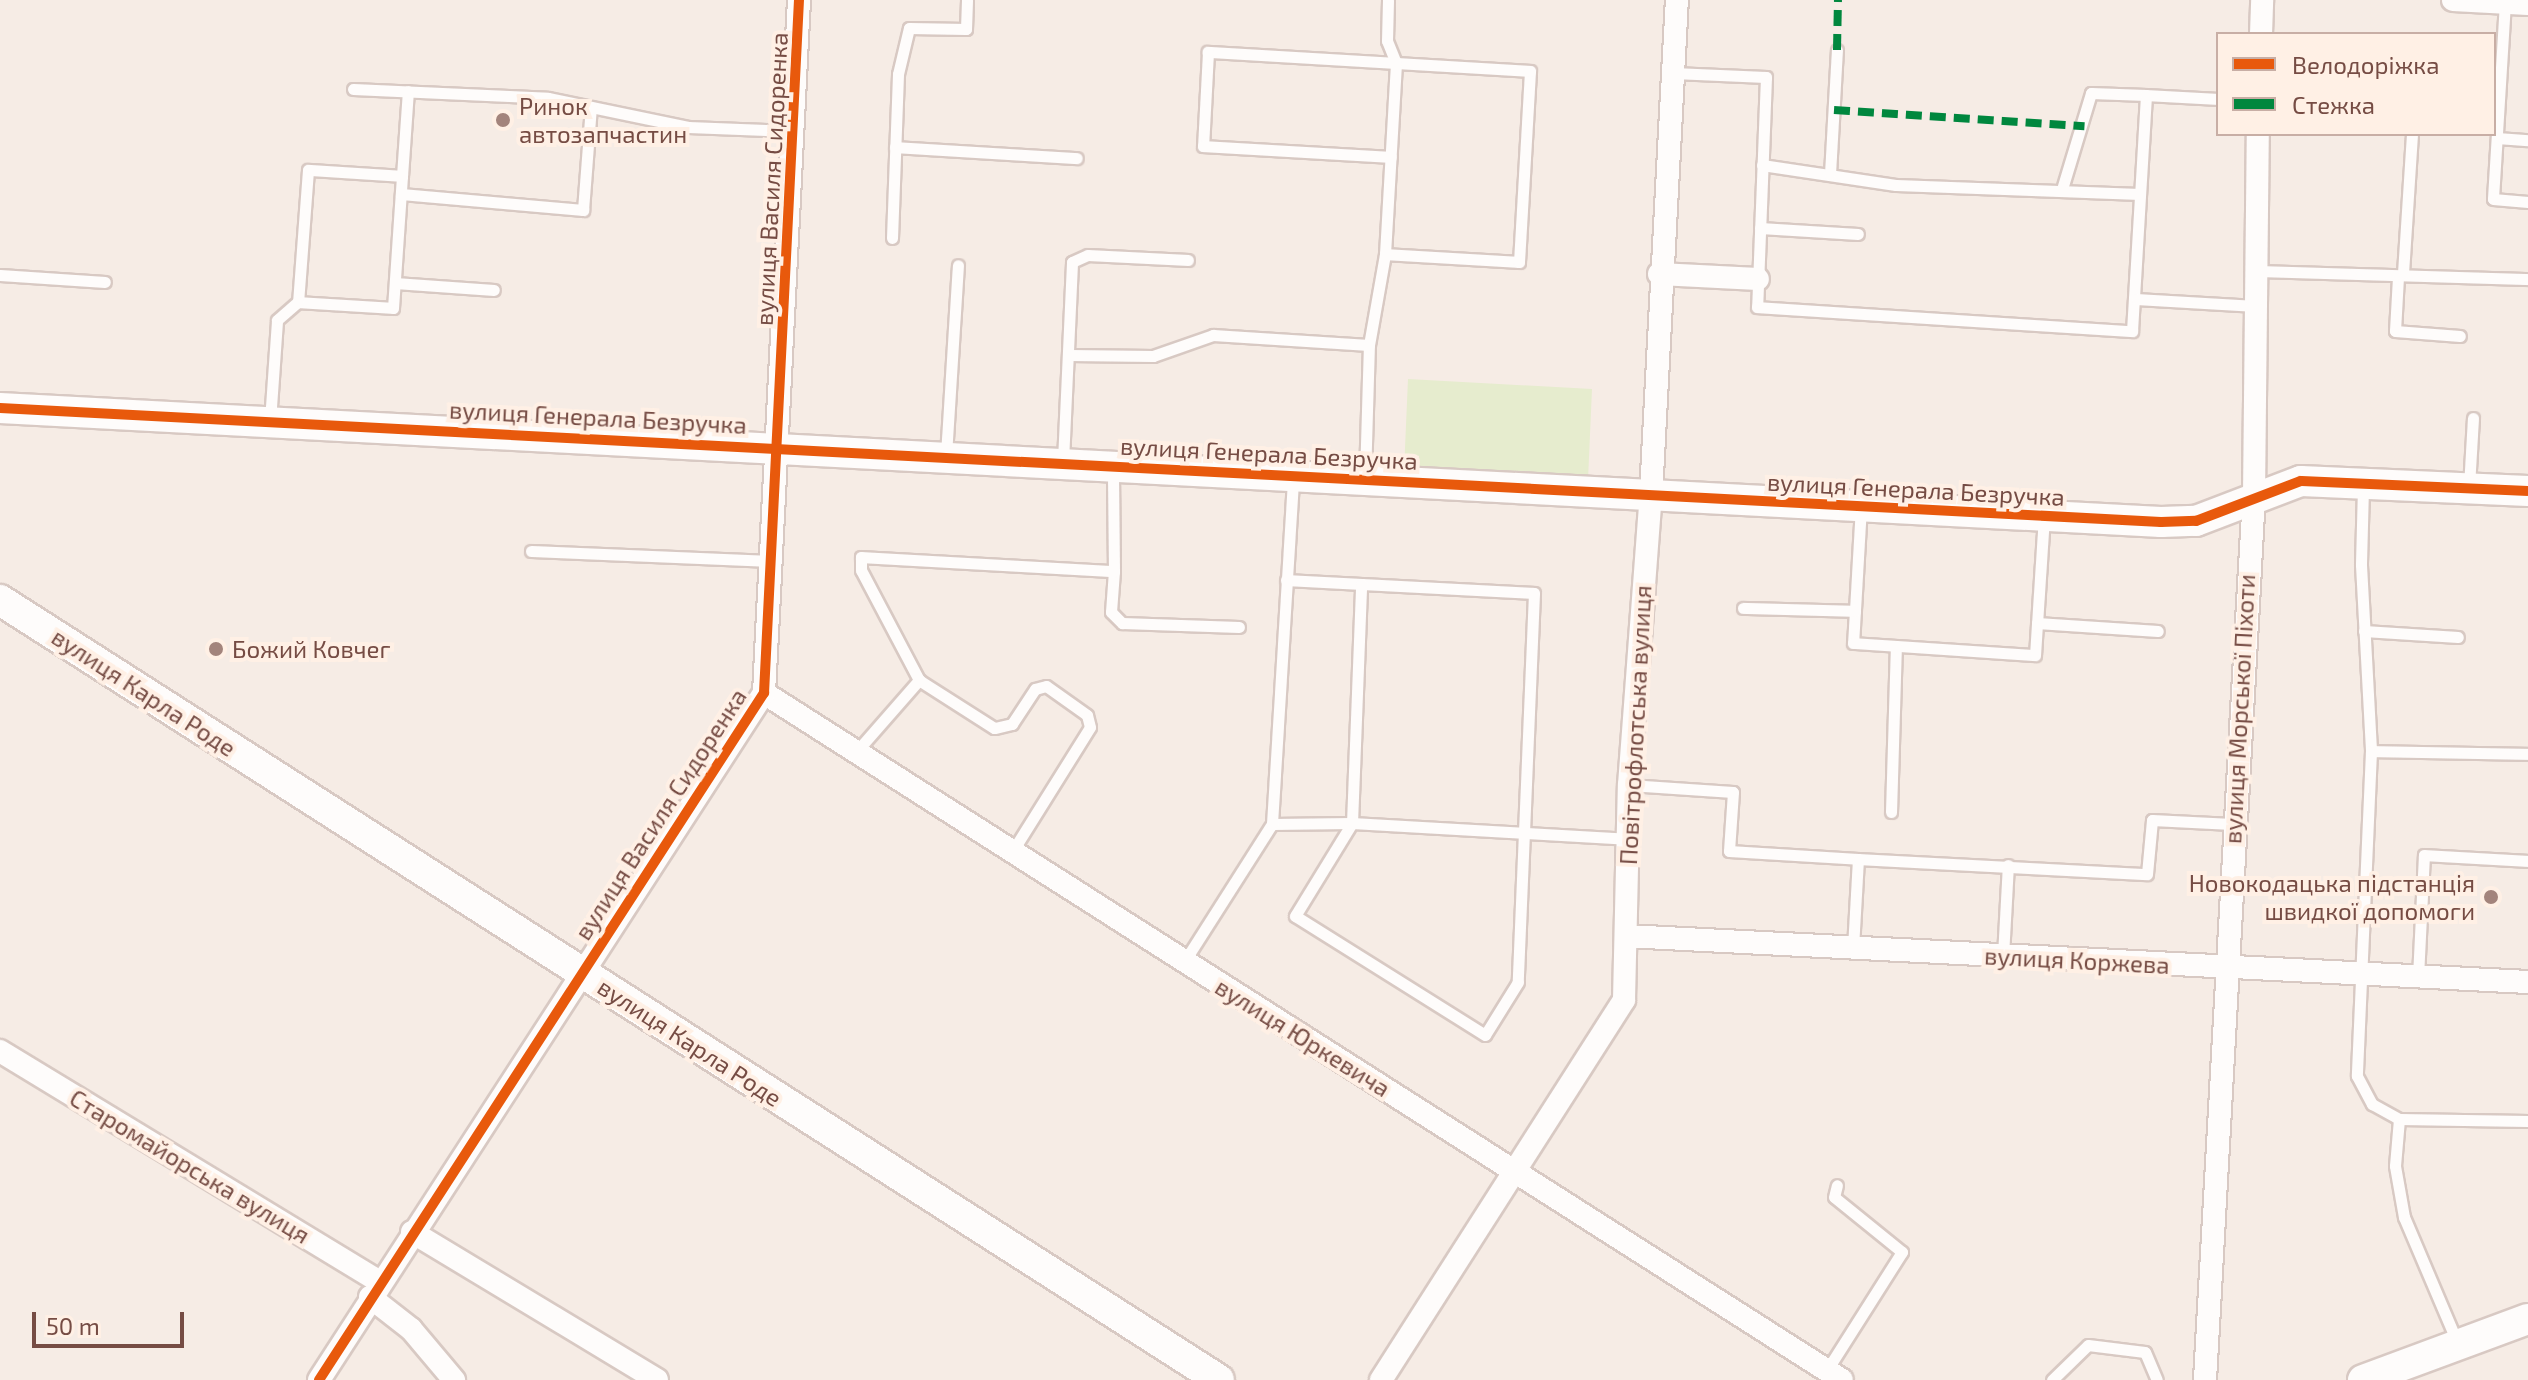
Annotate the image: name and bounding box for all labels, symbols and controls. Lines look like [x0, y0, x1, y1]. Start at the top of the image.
street label: вулиця Василя Сидоренка [749, 32, 793, 326]
legend [2216, 32, 2496, 136]
text: Велодоріжка [2292, 50, 2439, 79]
text: Стежка [2292, 90, 2375, 119]
place label: Ринок автозапчастин [519, 92, 687, 148]
marker: Ринок автозапчастин [494, 111, 512, 129]
street label: вулиця Генерала Безручка [448, 395, 748, 439]
street label: вулиця Генерала Безручка [1119, 431, 1419, 475]
street label: вулиця Генерала Безручка [1766, 467, 2066, 511]
street label: вулиця Морської Піхоти [2218, 573, 2260, 845]
street label: Повітрофлотська вулиця [1613, 584, 1657, 866]
street label: вулиця Карла Роде [47, 622, 241, 762]
place label: Божий Ковчег [232, 635, 391, 663]
marker: Божий Ковчег [207, 640, 225, 658]
street label: вулиця Василя Сидоренка [568, 683, 752, 945]
place label: Новокодацька підстанція швидкої допомоги [2189, 869, 2475, 925]
marker: Новокодацька підстанція швидкої допомоги [2482, 888, 2500, 906]
street label: вулиця Коржева [1984, 941, 2170, 979]
street label: вулиця Карла Роде [593, 972, 787, 1112]
street label: вулиця Юркевича [1210, 972, 1396, 1102]
street label: Старомайорська вулиця [65, 1083, 315, 1249]
scale bar [36, 1296, 188, 1346]
text: 50 m [46, 1311, 100, 1340]

